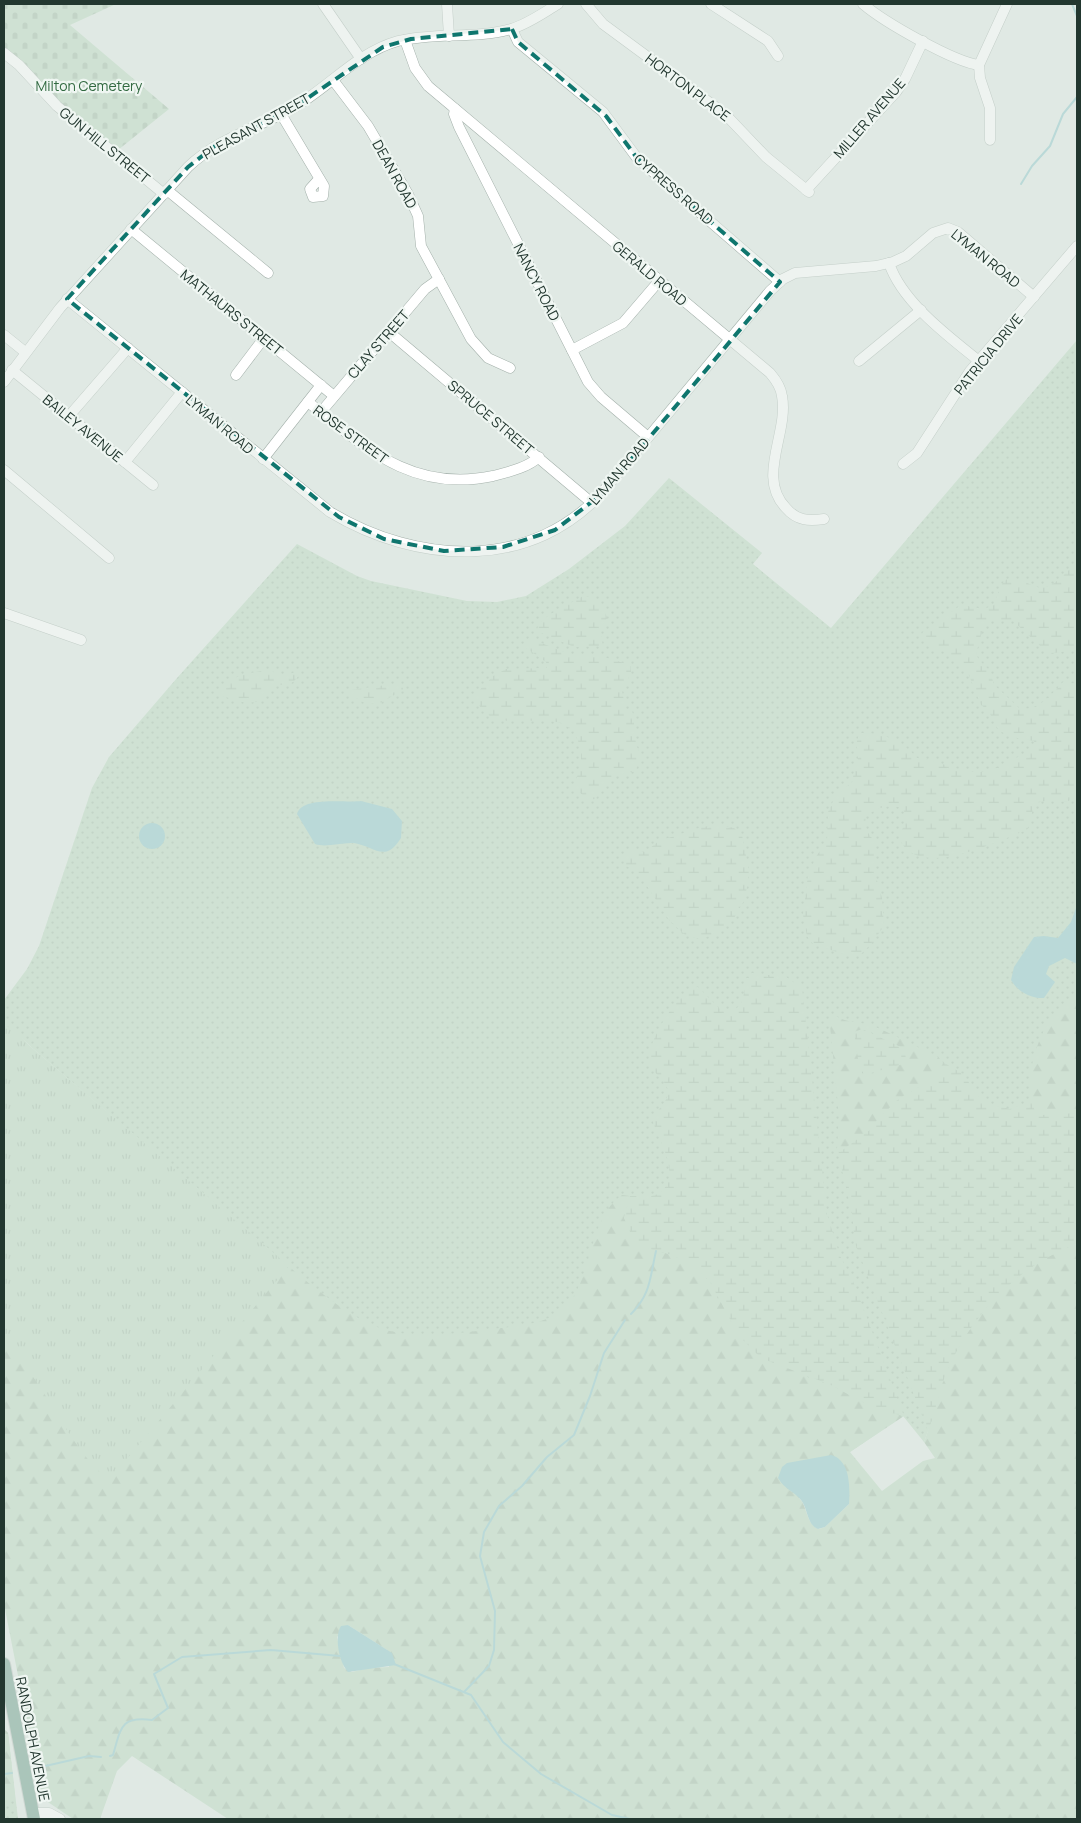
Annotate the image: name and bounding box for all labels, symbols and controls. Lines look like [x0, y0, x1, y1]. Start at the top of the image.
street label: HORTON PLACE [642, 49, 734, 125]
street label: MILLER AVENUE [829, 74, 909, 162]
park label: Milton Cemetery [36, 76, 143, 95]
street label: PLEASANT STREET [199, 88, 314, 163]
street label: GUN HILL STREET [56, 103, 155, 188]
street label: DEAN ROAD [368, 136, 422, 212]
street label: CYPRESS ROAD [630, 149, 718, 229]
street label: LYMAN ROAD [948, 224, 1024, 292]
street label: GERALD ROAD [609, 236, 691, 310]
street label: NANCY ROAD [509, 240, 565, 324]
street label: MATHAURS STREET [177, 265, 288, 360]
street label: CLAY STREET [343, 305, 414, 382]
street label: PATRICIA DRIVE [949, 309, 1027, 398]
street label: SPRUCE STREET [444, 375, 538, 459]
street label: BAILEY AVENUE [39, 390, 127, 466]
street label: LYMAN ROAD [182, 390, 258, 458]
street label: ROSE STREET [310, 400, 393, 468]
street label: LYMAN ROAD [584, 433, 654, 509]
street label: RANDOLPH AVENUE [12, 1675, 54, 1803]

